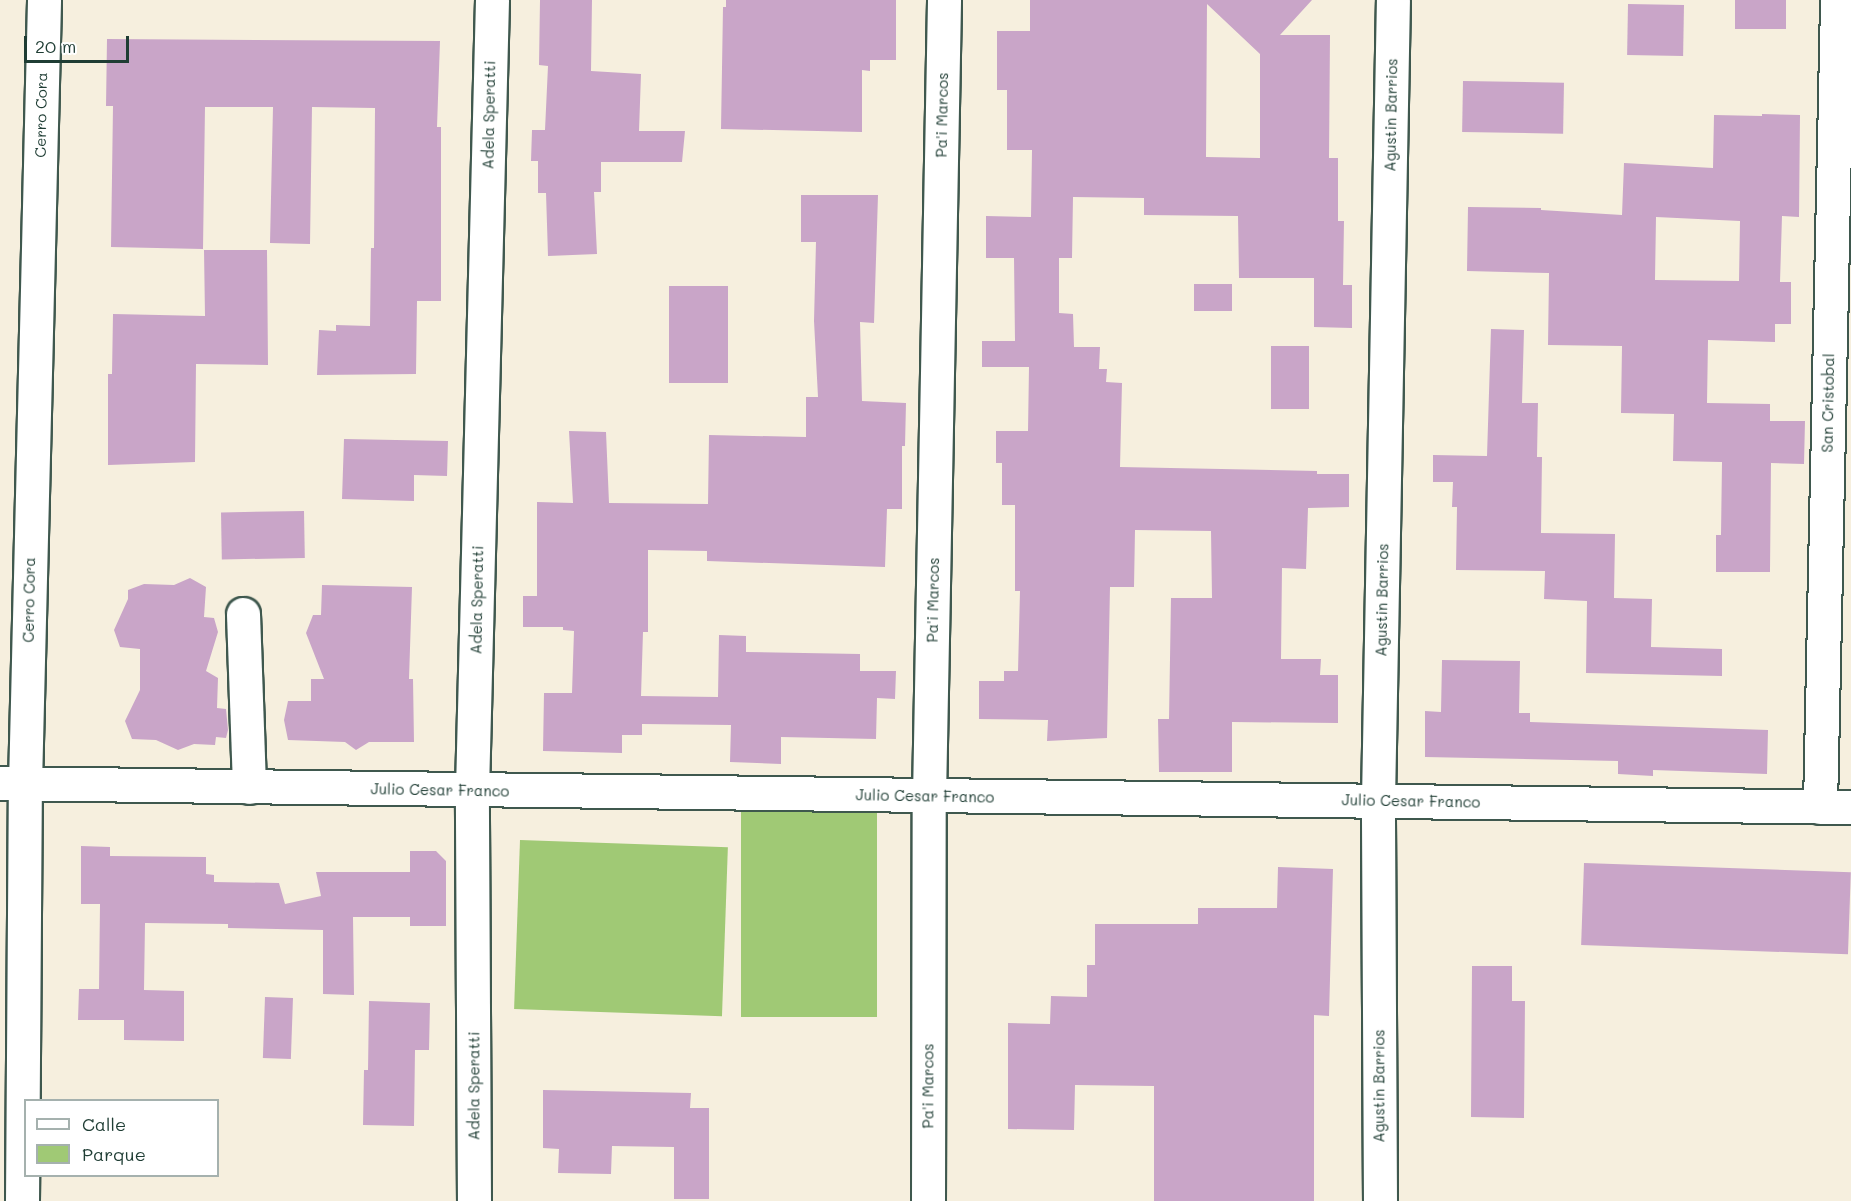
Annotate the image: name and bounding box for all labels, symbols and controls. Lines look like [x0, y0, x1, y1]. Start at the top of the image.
scale bar [27, 24, 132, 62]
text: 20 m [35, 34, 76, 58]
street label: Agustin Barrios [1381, 58, 1401, 172]
street label: Adela Speratti [479, 60, 499, 170]
street label: Cerro Cora [31, 72, 51, 158]
street label: Pa'i Marcos [932, 72, 952, 158]
street label: San Cristobal [1818, 353, 1838, 453]
street label: Agustin Barrios [1372, 543, 1392, 657]
street label: Adela Speratti [467, 545, 487, 655]
street label: Cerro Cora [19, 557, 39, 643]
street label: Pa'i Marcos [923, 557, 943, 643]
street label: Julio Cesar Franco [370, 780, 510, 800]
street label: Julio Cesar Franco [855, 786, 995, 806]
street label: Julio Cesar Franco [1341, 791, 1481, 811]
street label: Agustin Barrios [1370, 1029, 1388, 1143]
street label: Adela Speratti [465, 1032, 483, 1140]
street label: Pa'i Marcos [919, 1043, 937, 1129]
legend [24, 1099, 219, 1177]
text: Calle [82, 1112, 126, 1136]
text: Parque [82, 1142, 146, 1166]

